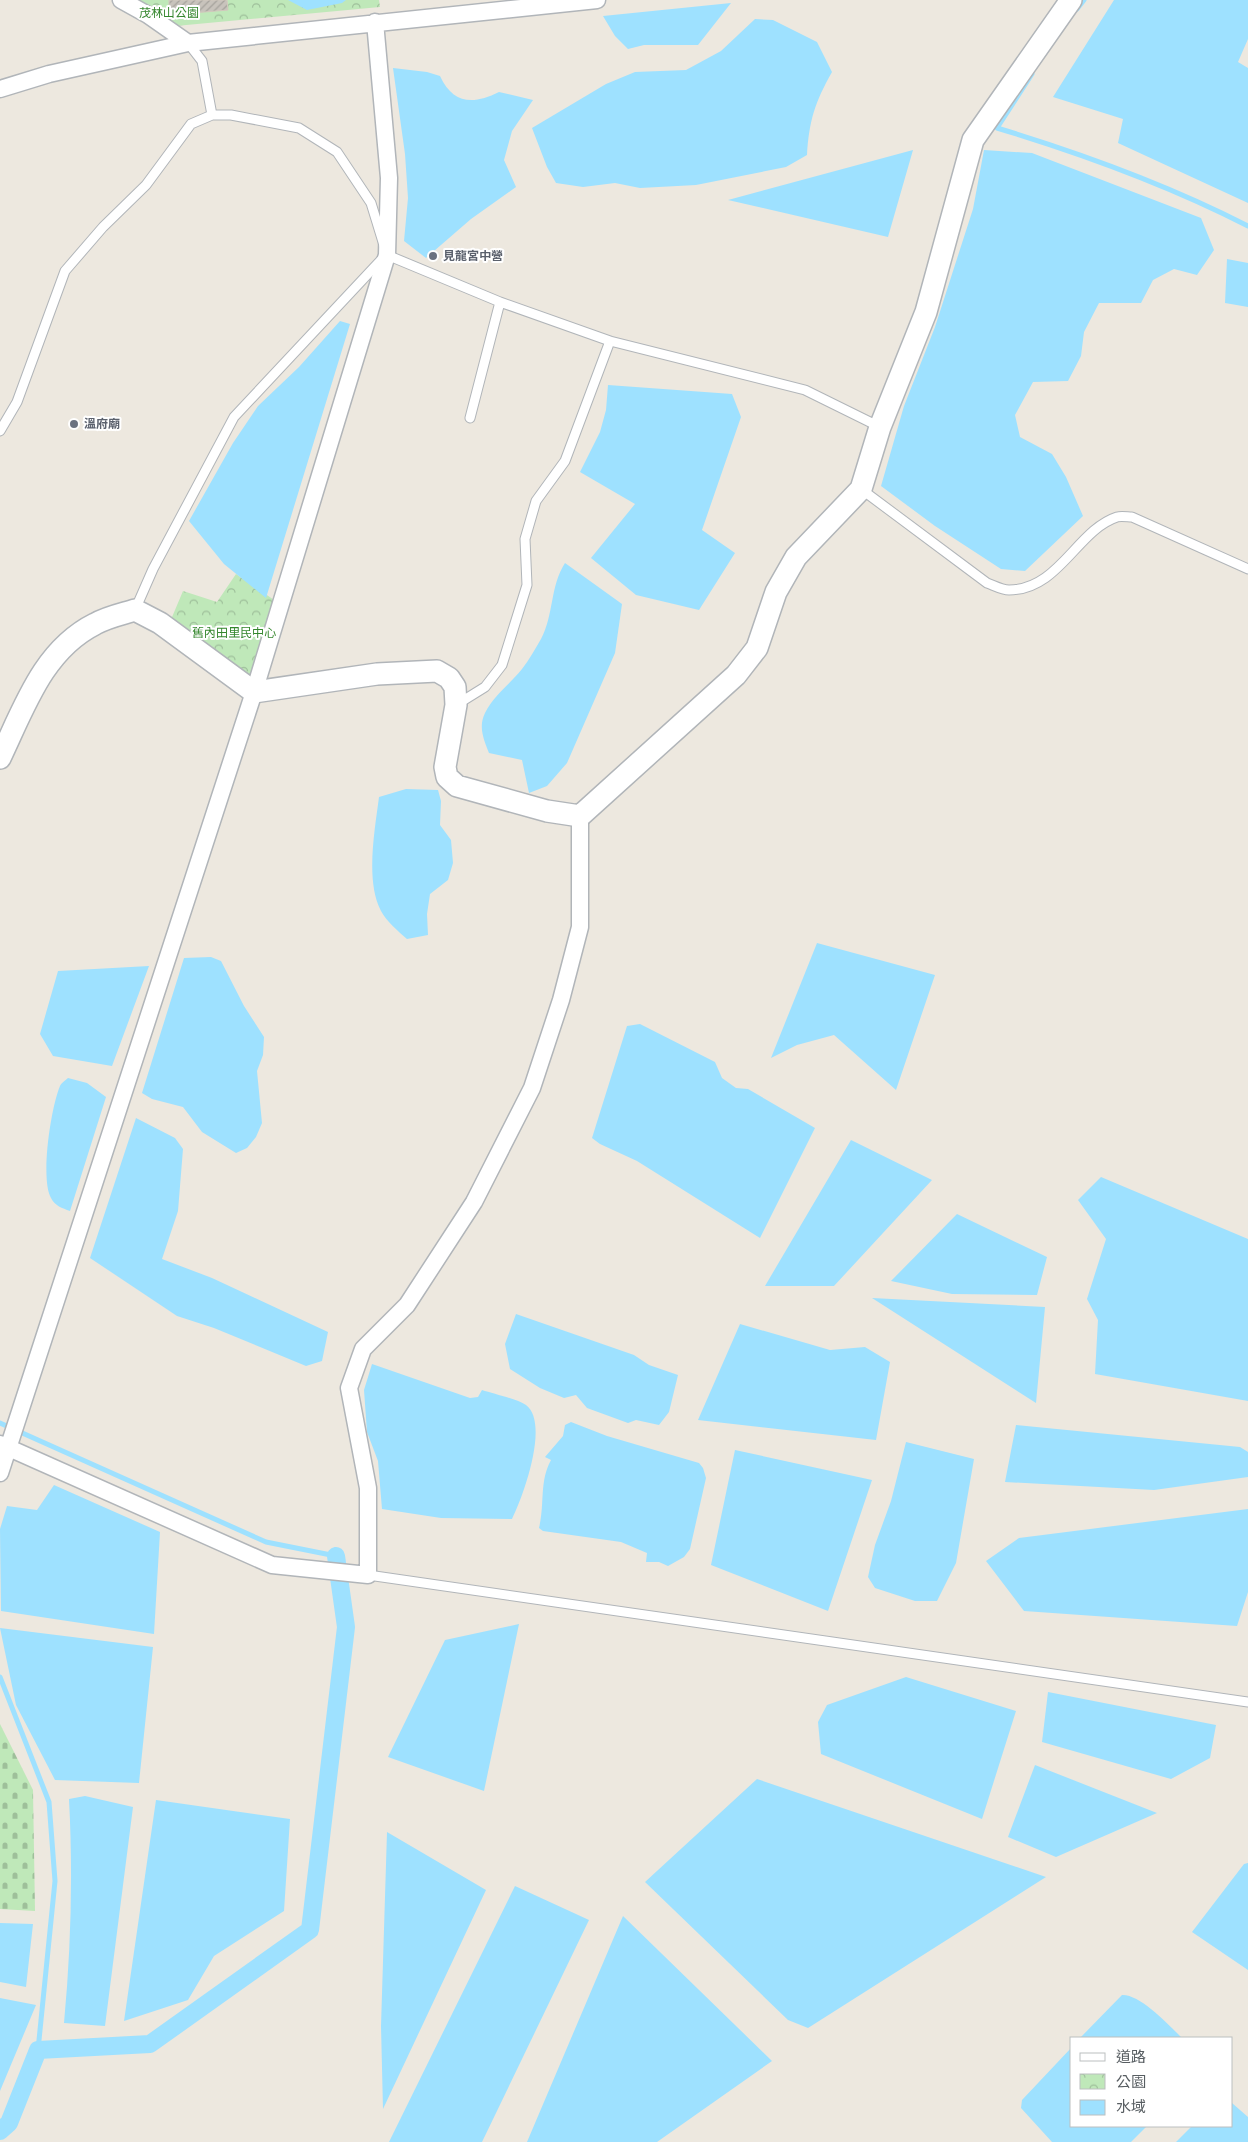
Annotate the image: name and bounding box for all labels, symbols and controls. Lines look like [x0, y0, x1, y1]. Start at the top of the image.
park label: 茂林山公園 [139, 5, 199, 20]
place label: 見龍宮中營 [443, 248, 503, 263]
marker: 見龍宮中營 [427, 250, 439, 262]
place label: 溫府廟 [84, 416, 120, 431]
marker: 溫府廟 [68, 418, 80, 430]
park label: 舊內田里民中心 [192, 625, 276, 640]
legend [1070, 2037, 1233, 2127]
text: 道路 [1116, 2047, 1146, 2065]
text: 公園 [1116, 2072, 1146, 2090]
text: 水域 [1116, 2097, 1146, 2115]

